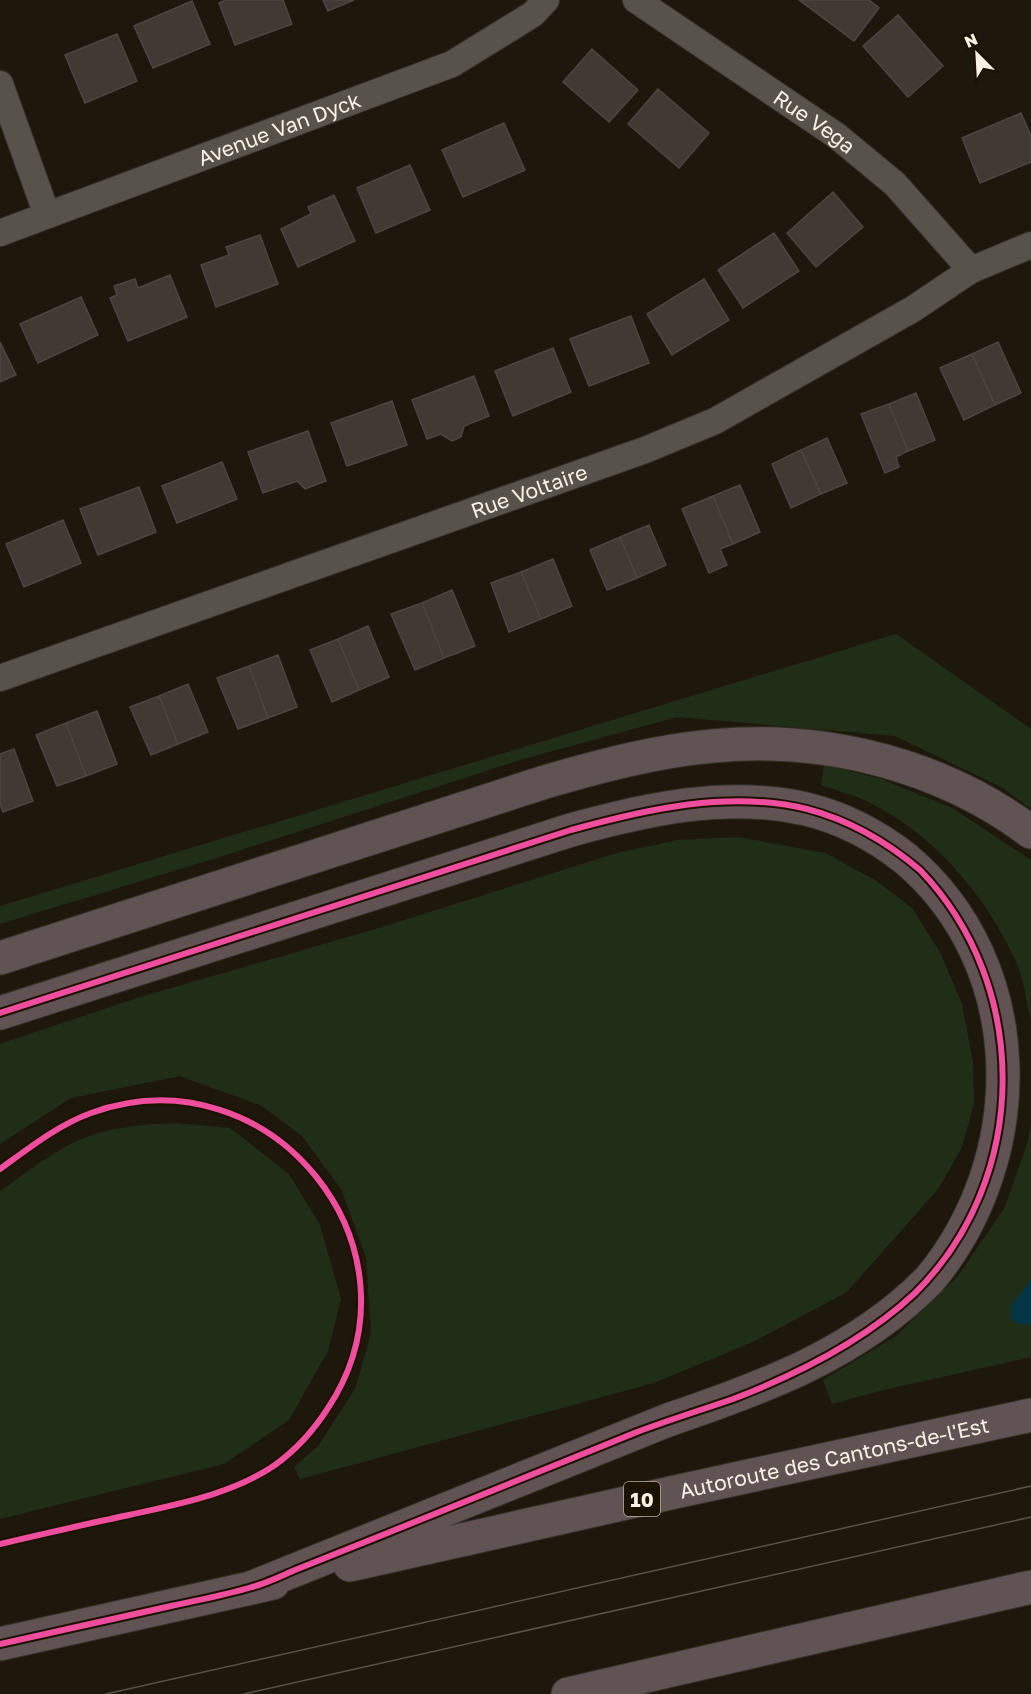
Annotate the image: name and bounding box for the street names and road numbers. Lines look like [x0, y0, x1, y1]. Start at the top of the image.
street label: Rue Vega [769, 84, 861, 159]
street label: Avenue Van Dyck [194, 86, 364, 171]
street label: Rue Voltaire [467, 458, 591, 524]
street label: Autoroute des Cantons-de-l'Est [677, 1411, 991, 1504]
road number: 10 [624, 1482, 660, 1516]

